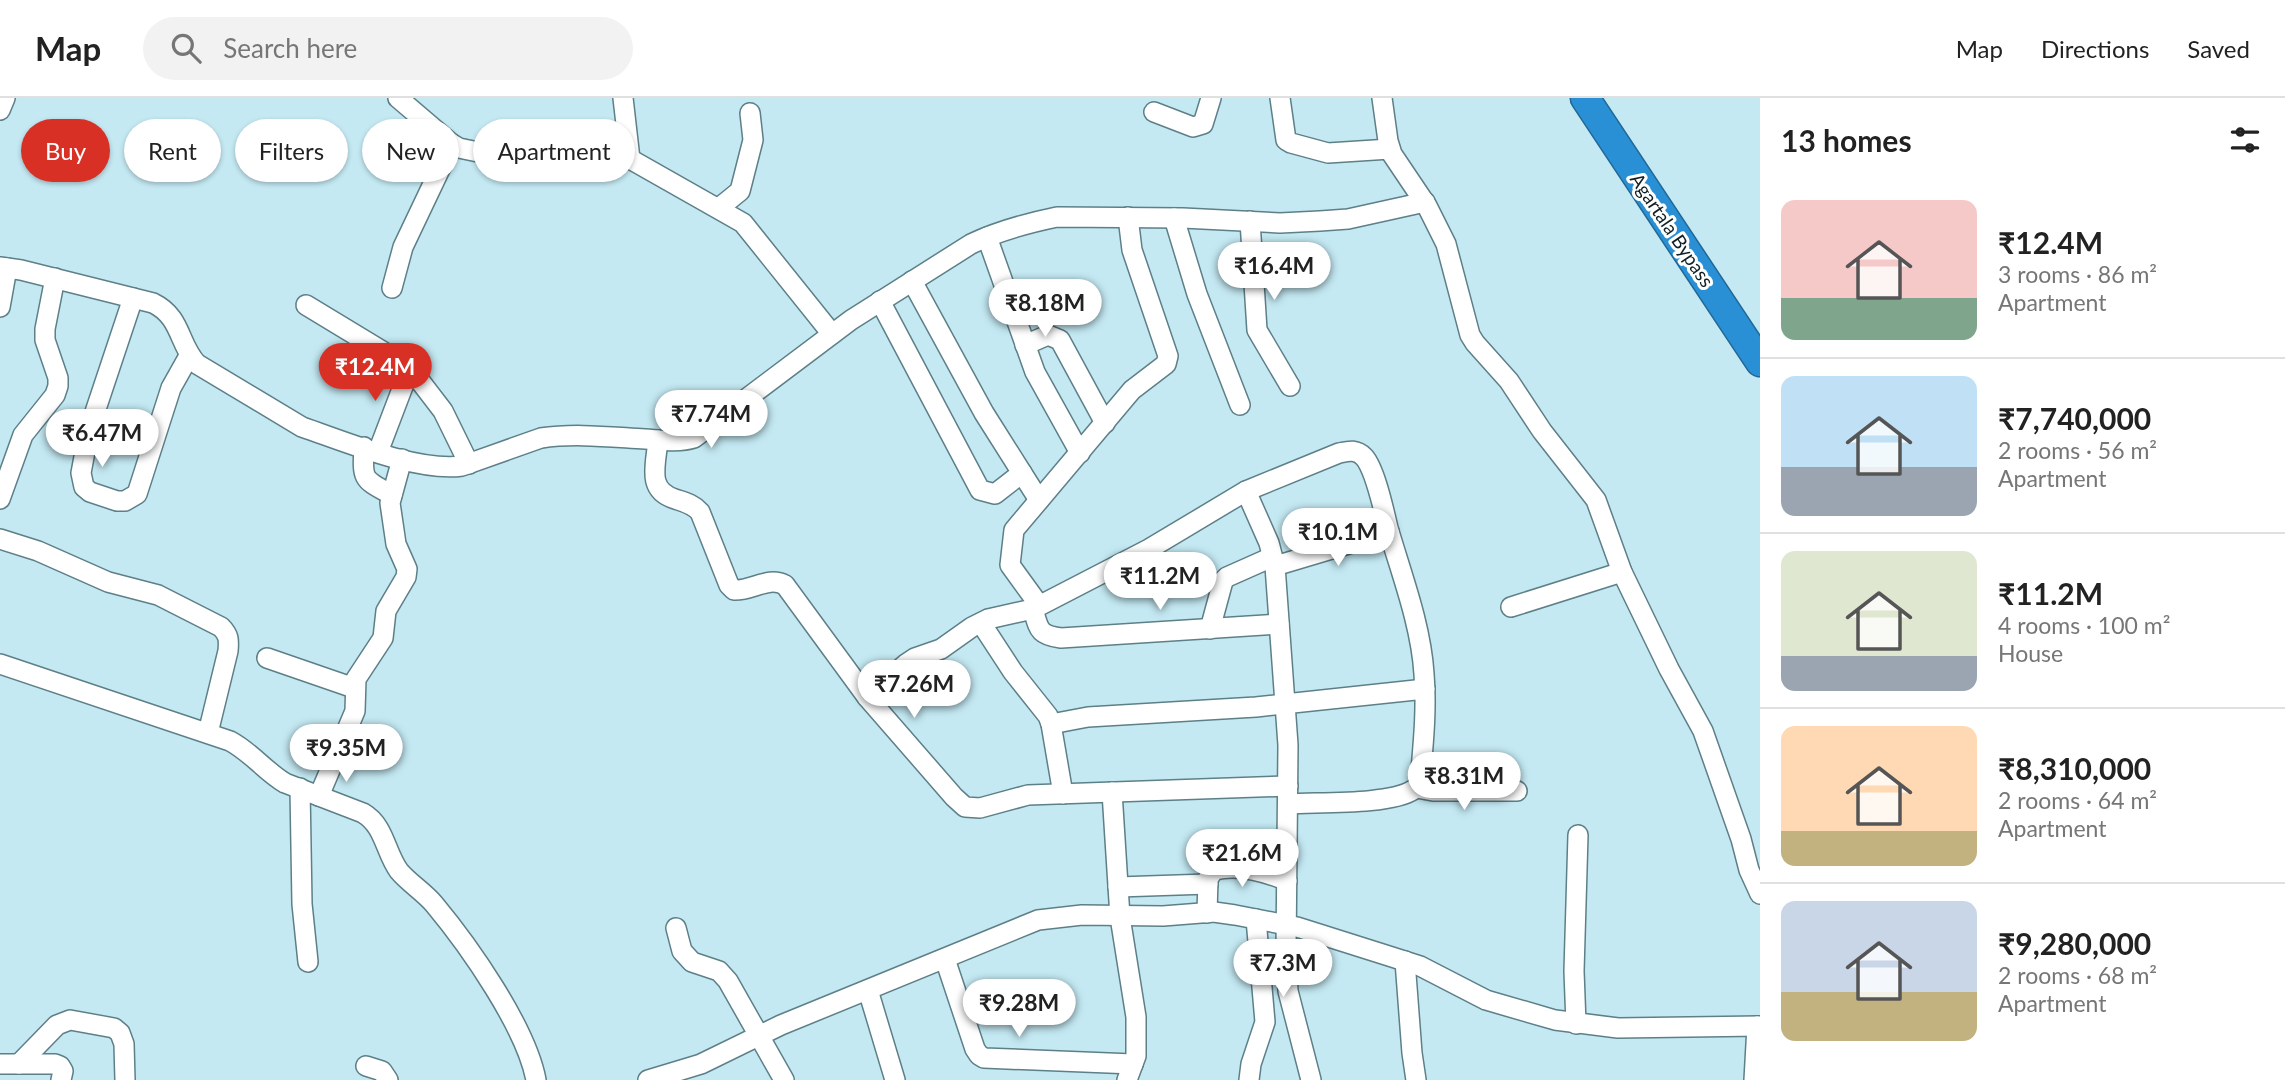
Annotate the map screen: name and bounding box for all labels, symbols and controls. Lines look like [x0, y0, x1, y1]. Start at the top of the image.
search box [143, 17, 633, 80]
text: Map [35, 28, 101, 68]
icon: search [167, 29, 205, 67]
text: Search here [223, 32, 357, 64]
text: Map [1956, 34, 2003, 63]
text: Directions [2041, 34, 2149, 63]
text: Saved [2187, 34, 2250, 63]
chip: Buy [21, 119, 110, 182]
chip: Rent [124, 119, 221, 182]
chip: Filters [235, 119, 348, 182]
chip: New [362, 119, 459, 182]
chip: Apartment [473, 119, 635, 182]
icon: filters [2226, 121, 2264, 159]
text: 13 homes [1781, 122, 1912, 158]
street label: Agartala Bypass [1626, 168, 1719, 291]
text: ₹12.4M [1998, 224, 2103, 260]
icon: home [1837, 228, 1921, 312]
pin: ₹16.4M [1217, 242, 1331, 302]
text: ₹16.4M [1234, 251, 1314, 279]
text: 3 rooms · 86 m² [1998, 260, 2157, 288]
pin: ₹8.18M [988, 280, 1102, 339]
text: ₹8.18M [1005, 288, 1085, 316]
text: Apartment [1998, 288, 2106, 316]
pin: ₹12.4M [318, 344, 432, 403]
text: ₹12.4M [335, 352, 415, 380]
pin: ₹7.74M [654, 390, 768, 450]
text: ₹7.74M [671, 399, 751, 427]
text: ₹7,740,000 [1998, 400, 2151, 436]
icon: home [1837, 404, 1921, 488]
pin: ₹6.47M [45, 410, 159, 469]
text: ₹6.47M [62, 418, 142, 446]
text: 2 rooms · 56 m² [1998, 436, 2157, 464]
text: Apartment [1998, 464, 2106, 492]
pin: ₹10.1M [1281, 508, 1395, 568]
text: ₹10.1M [1298, 517, 1378, 545]
pin: ₹11.2M [1103, 552, 1217, 612]
text: ₹11.2M [1120, 561, 1200, 589]
text: ₹11.2M [1998, 575, 2103, 611]
icon: home [1837, 579, 1921, 663]
text: 4 rooms · 100 m² [1998, 611, 2170, 639]
text: House [1998, 639, 2063, 667]
pin: ₹7.26M [857, 660, 971, 720]
text: ₹7.26M [874, 669, 954, 697]
pin: ₹9.35M [289, 724, 403, 784]
text: ₹9.35M [306, 733, 386, 761]
text: ₹8,310,000 [1998, 750, 2151, 786]
pin: ₹8.31M [1407, 752, 1521, 812]
icon: home [1837, 754, 1921, 838]
text: ₹8.31M [1424, 761, 1504, 789]
text: 2 rooms · 64 m² [1998, 786, 2157, 814]
text: Apartment [1998, 814, 2106, 842]
pin: ₹21.6M [1185, 830, 1299, 889]
text: ₹21.6M [1202, 838, 1282, 866]
text: ₹9,280,000 [1998, 925, 2151, 961]
icon: home [1837, 929, 1921, 1013]
pin: ₹7.3M [1234, 940, 1332, 999]
text: ₹7.3M [1249, 948, 1317, 976]
text: 2 rooms · 68 m² [1998, 961, 2157, 989]
pin: ₹9.28M [962, 979, 1076, 1039]
text: ₹9.28M [979, 988, 1059, 1016]
text: Apartment [1998, 989, 2106, 1017]

